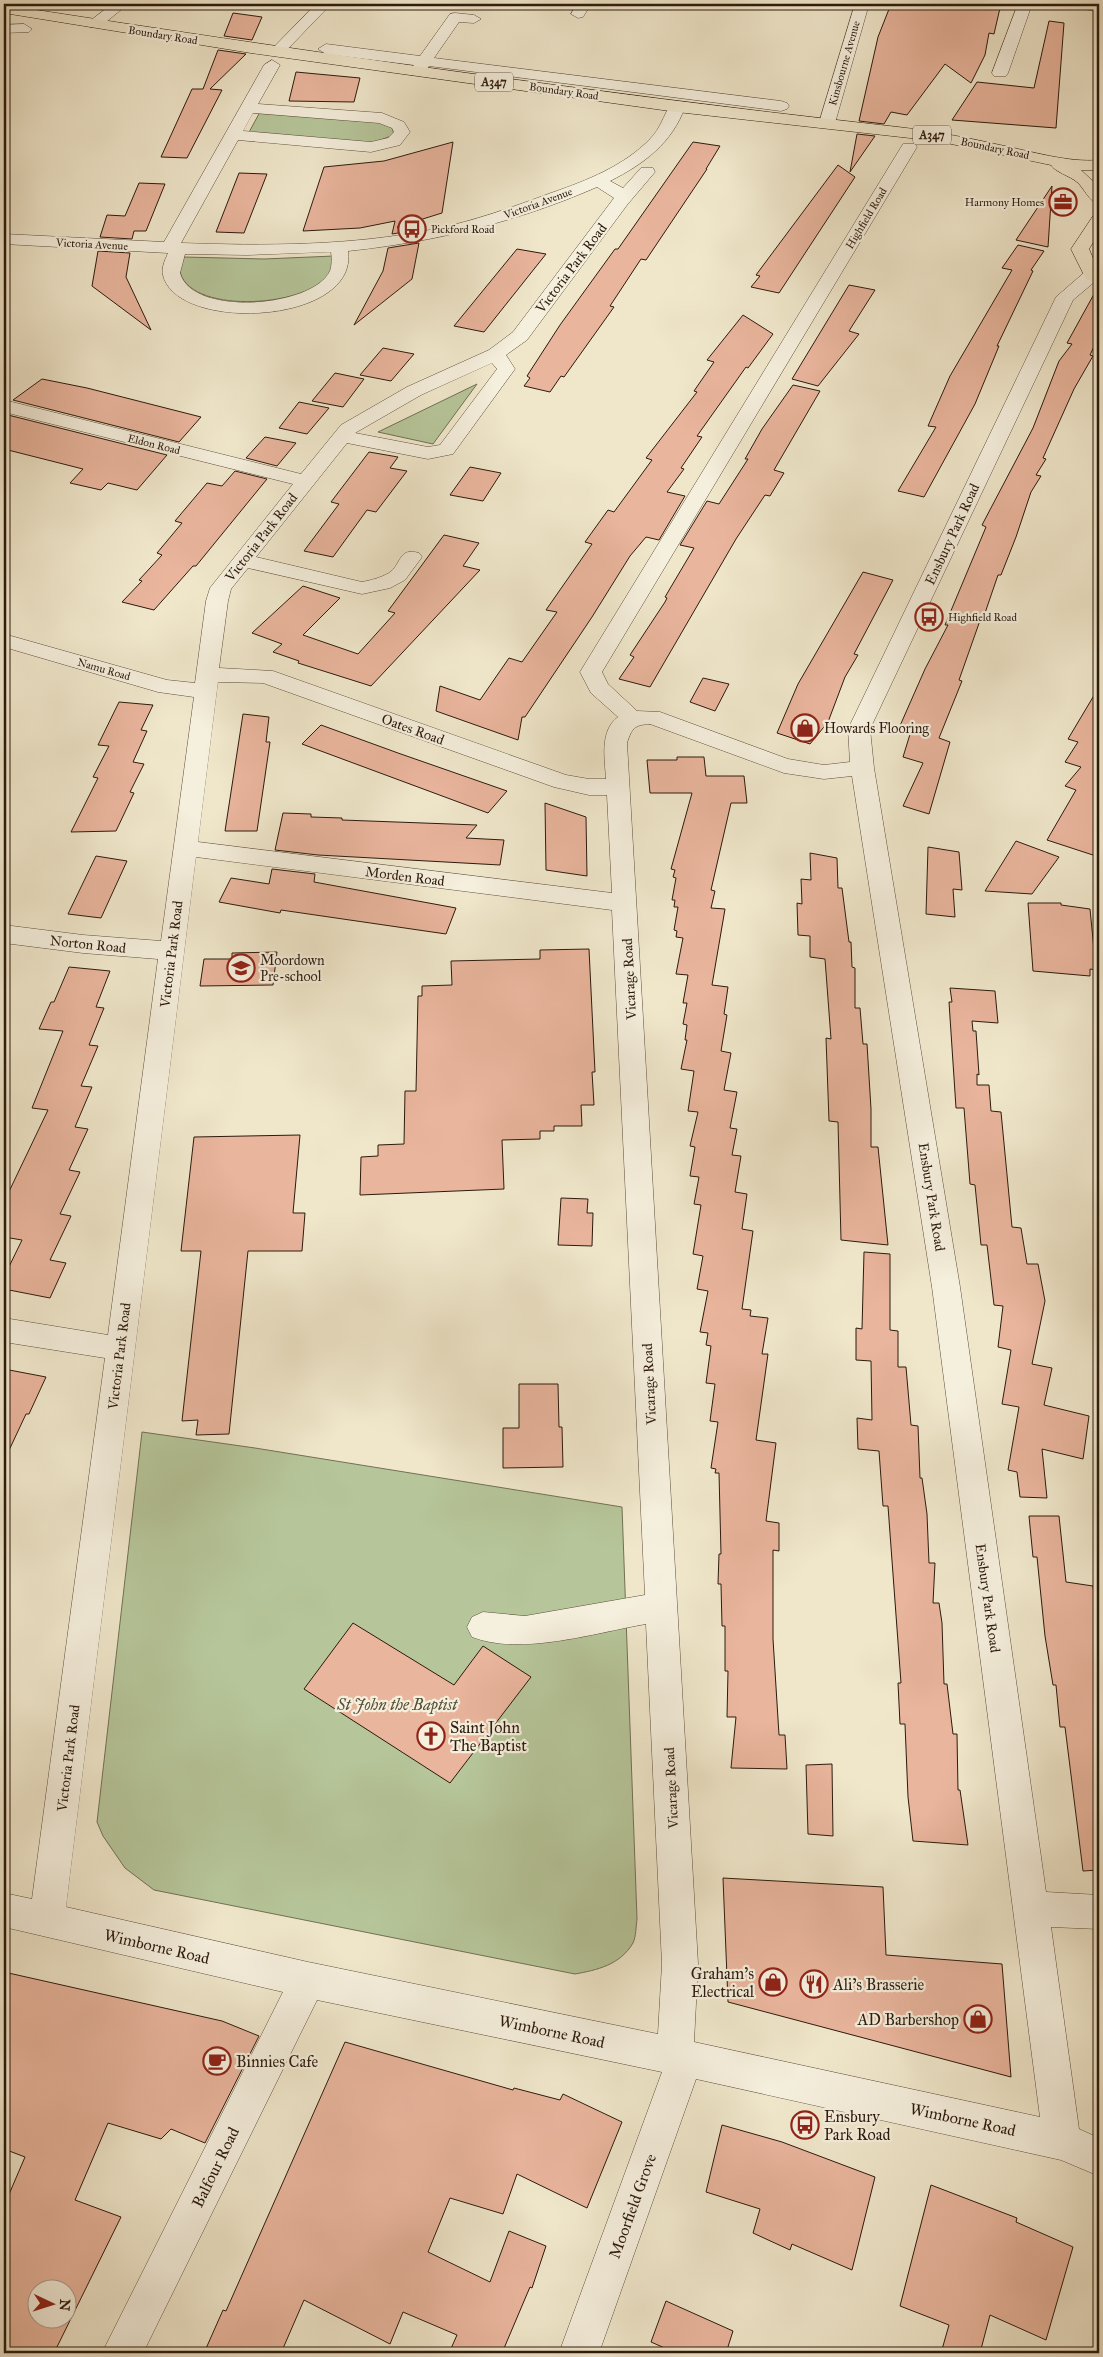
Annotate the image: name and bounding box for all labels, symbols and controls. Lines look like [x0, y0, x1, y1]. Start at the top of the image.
street label: Kinsbourne Avenue [826, 19, 863, 107]
street label: Boundary Road [127, 24, 199, 47]
road number: A347 [475, 72, 513, 91]
street label: Boundary Road [528, 80, 600, 103]
road number: A347 [913, 126, 951, 144]
street label: Boundary Road [959, 135, 1031, 162]
street label: Victoria Avenue [501, 185, 575, 222]
street label: Highfield Road [843, 185, 890, 251]
office icon: Harmony Homes [1048, 187, 1078, 217]
place label: Harmony Homes [965, 196, 1044, 209]
bus stop icon: Pickford Road [397, 214, 427, 244]
street label: Victoria Park Road [532, 220, 611, 317]
place label: Pickford Road [431, 223, 495, 236]
street label: Victoria Avenue [55, 236, 129, 253]
street label: Eldon Road [126, 432, 182, 457]
street label: Ensbury Park Road [922, 481, 983, 588]
street label: Victoria Park Road [221, 490, 301, 586]
bus stop icon: Highfield Road [914, 602, 944, 632]
place label: Highfield Road [948, 611, 1017, 624]
street label: Namu Road [76, 656, 132, 683]
street label: Oates Road [379, 710, 446, 749]
shop icon: Howards Flooring [790, 713, 820, 743]
place label: Howards Flooring [824, 720, 929, 737]
street label: Morden Road [364, 863, 446, 890]
street label: Victoria Park Road [156, 900, 186, 1010]
street label: Norton Road [49, 932, 127, 957]
street label: Vicarage Road [619, 938, 640, 1021]
place label: Moordown Pre-school [260, 952, 325, 985]
school or university icon: Moordown Pre-school [226, 953, 256, 983]
street label: Ensbury Park Road [915, 1141, 948, 1253]
street label: Victoria Park Road [104, 1302, 134, 1412]
street label: Vicarage Road [639, 1343, 660, 1426]
street label: Ensbury Park Road [971, 1542, 1004, 1654]
park label: St John the Baptist [336, 1695, 458, 1715]
street label: Victoria Park Road [53, 1704, 83, 1814]
place label: Saint John The Baptist [450, 1718, 527, 1755]
church icon: Saint John The Baptist [416, 1721, 446, 1751]
street label: Vicarage Road [661, 1747, 682, 1830]
street label: Wimborne Road [102, 1925, 212, 1968]
place label: Graham's Electrical [691, 1964, 755, 2001]
shop icon: Graham's Electrical [758, 1967, 788, 1997]
restaurant icon: Ali's Brasserie [799, 1969, 829, 1999]
place label: Ali's Brasserie [832, 1975, 925, 1994]
shop icon: AD Barbershop [963, 2004, 993, 2034]
place label: AD Barbershop [857, 2010, 959, 2029]
street label: Wimborne Road [497, 2011, 607, 2052]
cafe icon: Binnies Cafe [202, 2046, 232, 2076]
place label: Binnies Cafe [236, 2052, 318, 2071]
street label: Wimborne Road [908, 2099, 1018, 2140]
place label: Ensbury Park Road [824, 2107, 890, 2144]
bus stop icon: Ensbury Park Road [790, 2110, 820, 2140]
street label: Balfour Road [188, 2124, 243, 2211]
street label: Moorfield Grove [605, 2151, 660, 2261]
north arrow [28, 2280, 78, 2330]
text: N [56, 2298, 73, 2312]

